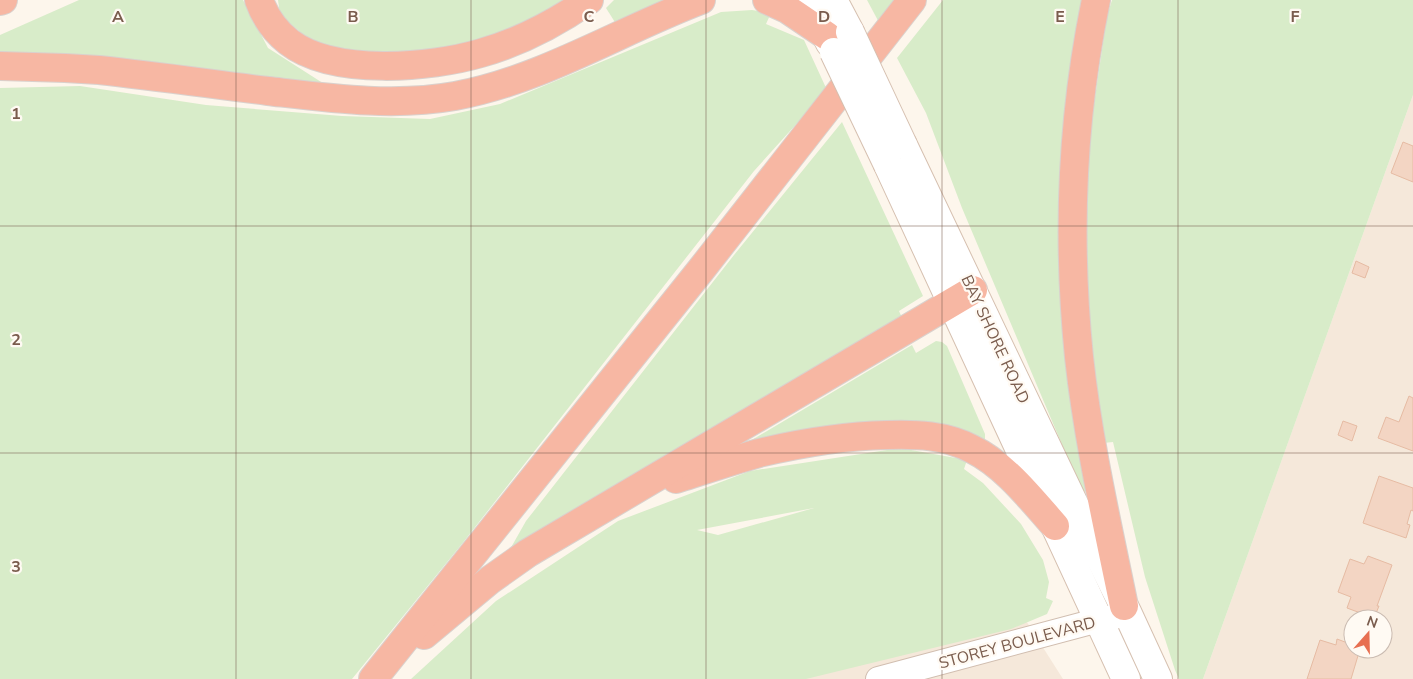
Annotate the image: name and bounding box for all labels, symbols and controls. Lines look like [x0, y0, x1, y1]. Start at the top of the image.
text: A [112, 6, 124, 28]
text: B [347, 6, 359, 28]
text: C [584, 6, 595, 28]
text: D [818, 6, 830, 28]
text: E [1055, 6, 1065, 28]
text: F [1291, 6, 1300, 28]
text: 1 [11, 103, 21, 125]
street label: BAY SHORE ROAD [956, 271, 1035, 407]
text: 2 [11, 329, 21, 351]
text: 3 [11, 556, 21, 578]
north arrow [1343, 609, 1393, 659]
street label: STOREY BOULEVARD [936, 611, 1098, 674]
text: N [1364, 612, 1380, 633]

